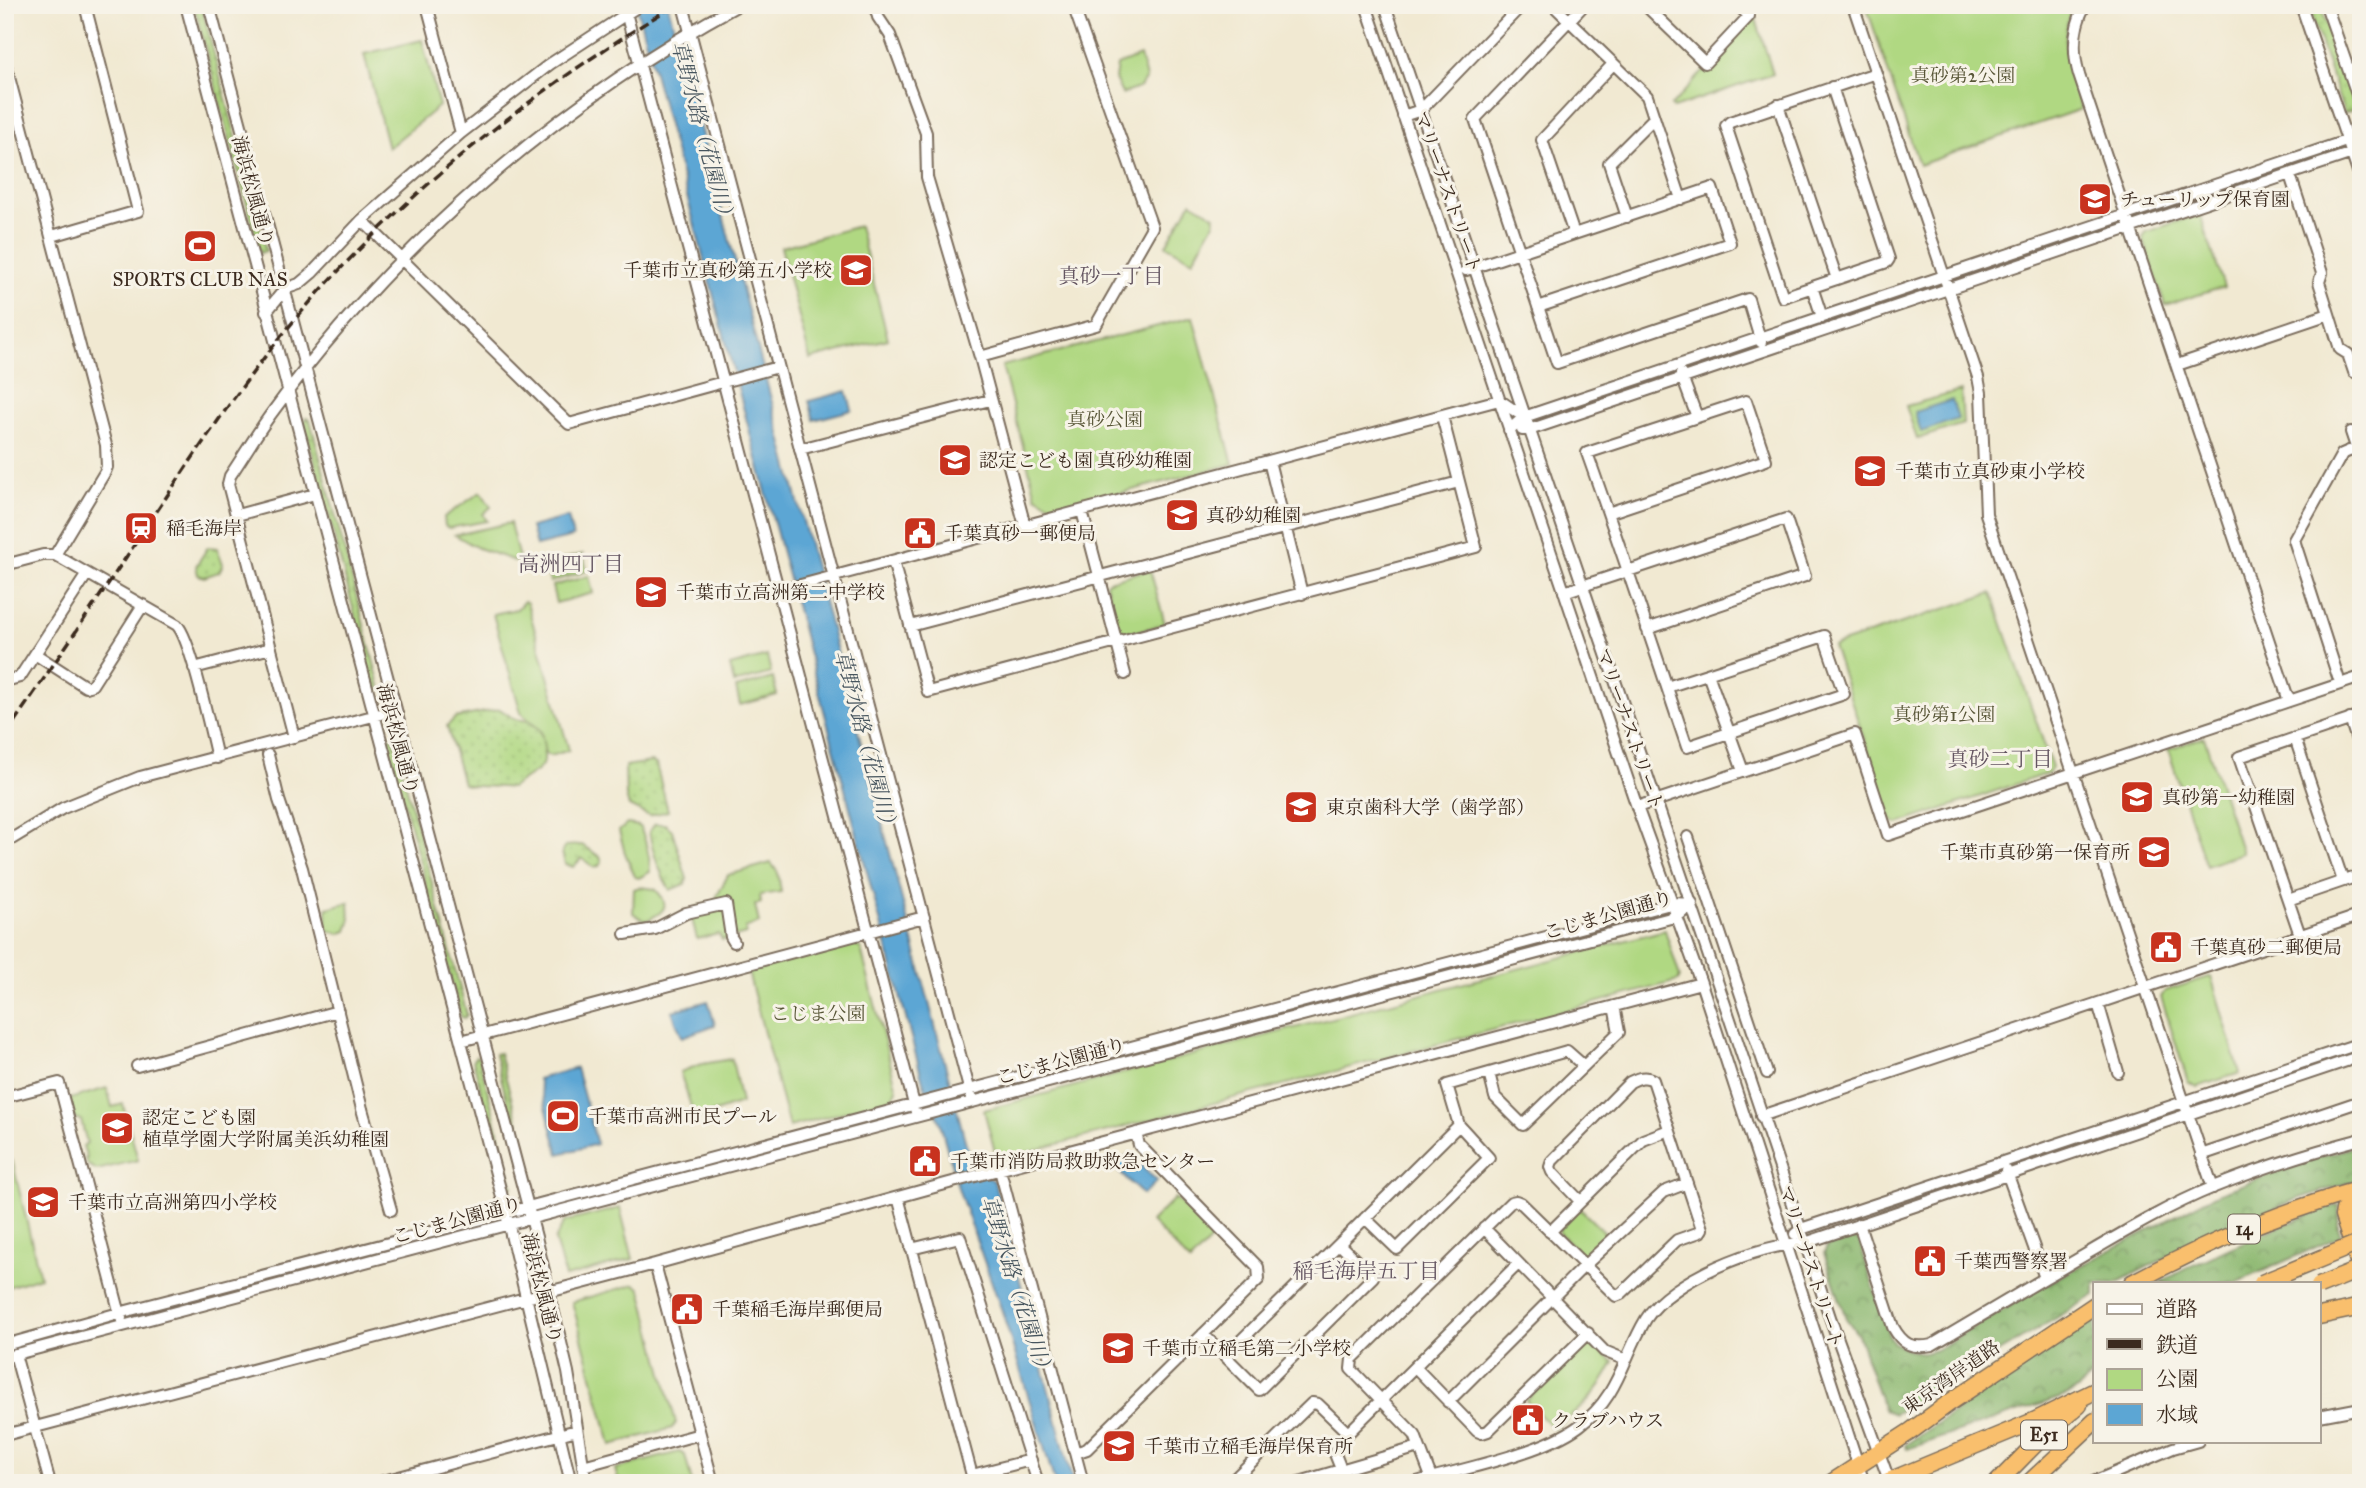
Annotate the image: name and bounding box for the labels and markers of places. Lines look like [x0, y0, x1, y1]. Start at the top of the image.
school or university icon: チューリップ保育園 [2076, 180, 2114, 218]
place label: チューリップ保育園 [2120, 188, 2290, 211]
sports icon: SPORTS CLUB NAS [181, 227, 219, 265]
school or university icon: 千葉市立真砂第五小学校 [837, 251, 875, 289]
place label: 千葉市立真砂第五小学校 [623, 259, 832, 282]
place label: SPORTS CLUB NAS [112, 268, 288, 291]
school or university icon: 認定こども園 真砂幼稚園 [936, 441, 974, 479]
place label: 認定こども園 真砂幼稚園 [979, 449, 1192, 472]
school or university icon: 千葉市立真砂東小学校 [1851, 452, 1889, 490]
place label: 千葉市立真砂東小学校 [1895, 460, 2085, 483]
school or university icon: 真砂幼稚園 [1163, 496, 1201, 534]
place label: 真砂幼稚園 [1206, 504, 1301, 527]
station icon: 稲毛海岸 [122, 509, 160, 547]
public building icon: 千葉真砂一郵便局 [901, 514, 939, 552]
place label: 稲毛海岸 [166, 517, 242, 540]
place label: 千葉真砂一郵便局 [944, 522, 1096, 545]
school or university icon: 千葉市立高洲第二中学校 [632, 573, 670, 611]
place label: 千葉市立高洲第二中学校 [676, 581, 885, 604]
school or university icon: 真砂第一幼稚園 [2118, 778, 2156, 816]
place label: 真砂第一幼稚園 [2162, 786, 2295, 809]
school or university icon: 東京歯科大学（歯学部） [1282, 788, 1320, 826]
place label: 東京歯科大学（歯学部） [1326, 796, 1535, 819]
school or university icon: 千葉市真砂第一保育所 [2135, 833, 2173, 871]
place label: 千葉市真砂第一保育所 [1940, 841, 2130, 864]
public building icon: 千葉真砂二郵便局 [2147, 928, 2185, 966]
place label: 千葉真砂二郵便局 [2190, 936, 2342, 959]
sports icon: 千葉市高洲市民プール [544, 1097, 582, 1135]
place label: 千葉市高洲市民プール [588, 1105, 777, 1128]
place label: 認定こども園 植草学園大学附属美浜幼稚園 [142, 1106, 389, 1151]
school or university icon: 認定こども園 植草学園大学附属美浜幼稚園 [98, 1109, 136, 1147]
public building icon: 千葉市消防局救助救急センター [906, 1142, 944, 1180]
place label: 千葉市消防局救助救急センター [950, 1150, 1215, 1173]
school or university icon: 千葉市立高洲第四小学校 [24, 1183, 62, 1221]
place label: 千葉市立高洲第四小学校 [68, 1191, 277, 1214]
public building icon: 千葉西警察署 [1911, 1242, 1949, 1280]
place label: 千葉西警察署 [1954, 1250, 2068, 1273]
public building icon: 千葉稲毛海岸郵便局 [668, 1290, 706, 1328]
place label: 千葉稲毛海岸郵便局 [712, 1298, 883, 1321]
school or university icon: 千葉市立稲毛第二小学校 [1099, 1329, 1137, 1367]
place label: 千葉市立稲毛第二小学校 [1142, 1337, 1351, 1360]
public building icon: クラブハウス [1509, 1401, 1547, 1439]
place label: クラブハウス [1552, 1409, 1664, 1432]
school or university icon: 千葉市立稲毛海岸保育所 [1100, 1427, 1138, 1465]
place label: 千葉市立稲毛海岸保育所 [1144, 1435, 1353, 1458]

